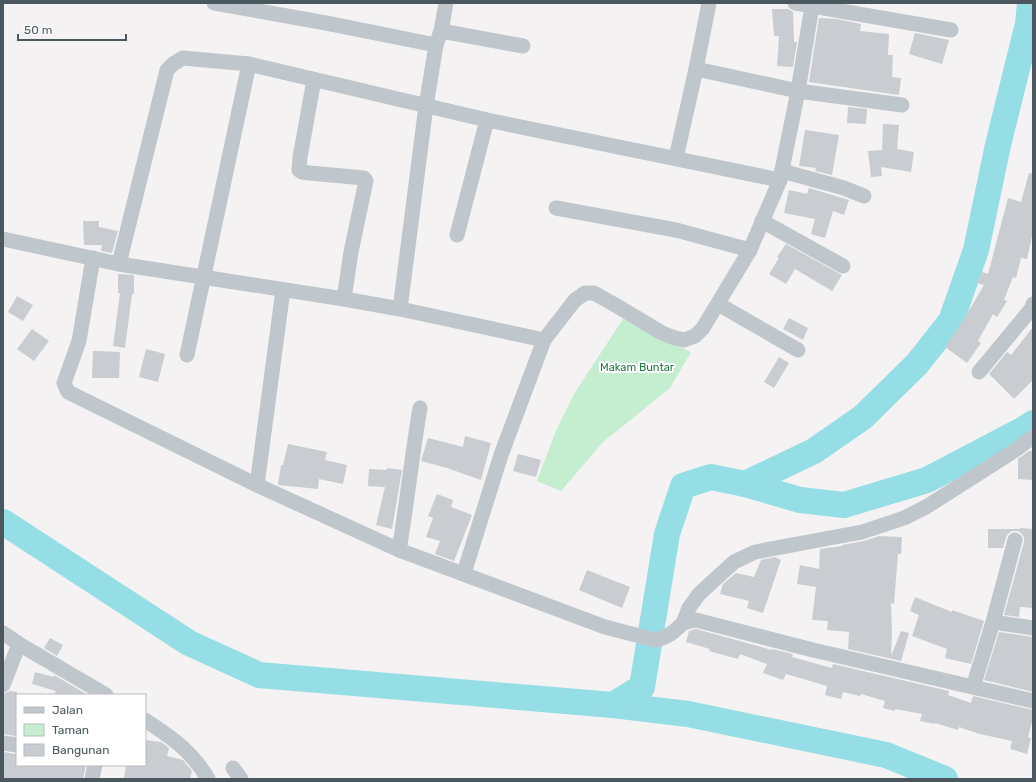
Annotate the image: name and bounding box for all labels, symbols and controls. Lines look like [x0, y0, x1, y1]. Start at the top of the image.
scale bar [18, 16, 126, 42]
text: 50 m [24, 23, 52, 37]
park label: Makam Buntar [600, 361, 675, 374]
legend [16, 694, 146, 766]
text: Jalan [52, 703, 83, 717]
text: Taman [52, 723, 89, 737]
text: Bangunan [52, 743, 109, 757]

